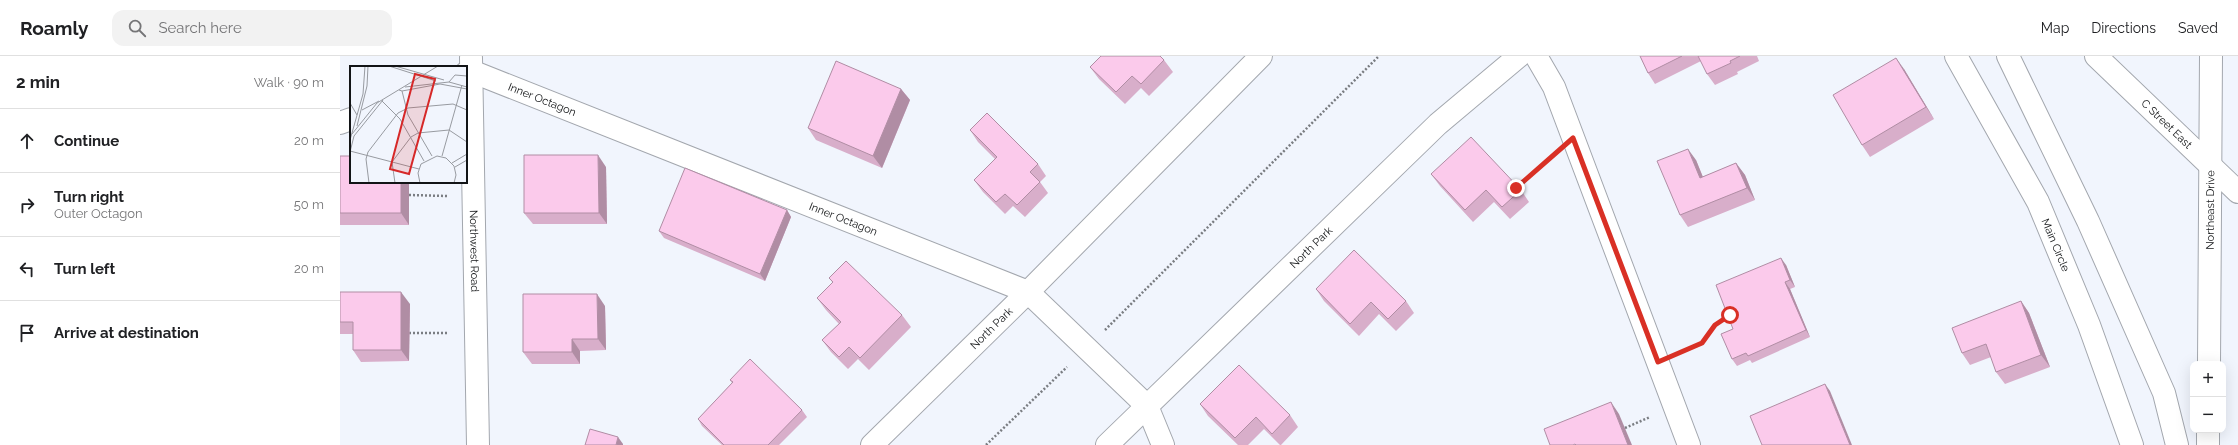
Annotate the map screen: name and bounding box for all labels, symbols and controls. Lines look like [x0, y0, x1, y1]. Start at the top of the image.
search box [112, 10, 392, 46]
text: Roamly [20, 17, 88, 39]
icon: search [126, 17, 148, 39]
text: Search here [158, 19, 242, 37]
text: Map [2041, 20, 2069, 36]
text: Directions [2091, 20, 2156, 36]
text: Saved [2178, 20, 2218, 36]
inset map [350, 66, 467, 183]
text: 2 min [16, 72, 60, 92]
text: Walk · 90 m [254, 75, 324, 90]
street label: Inner Octagon [506, 80, 578, 119]
street label: C Street East [2138, 97, 2195, 152]
icon: ahead [16, 130, 38, 152]
text: Continue [54, 132, 119, 150]
text: 20 m [294, 133, 324, 148]
street label: Northeast Drive [2204, 170, 2217, 250]
route end [1507, 179, 1525, 197]
text: Turn right [54, 188, 124, 206]
icon: right [16, 194, 38, 216]
text: 50 m [294, 197, 324, 212]
street label: Inner Octagon [807, 200, 879, 239]
text: Outer Octagon [54, 206, 143, 221]
street label: Northwest Road [467, 210, 481, 292]
street label: Main Circle [2039, 217, 2072, 274]
street label: North Park [1287, 224, 1335, 271]
icon: left [16, 258, 38, 280]
text: Turn left [54, 260, 115, 278]
text: 20 m [294, 261, 324, 276]
street label: North Park [968, 305, 1016, 352]
route start [1721, 306, 1739, 324]
icon: arrive [16, 322, 38, 344]
text: Arrive at destination [54, 324, 199, 342]
map controls [2190, 361, 2226, 433]
button: + [2190, 361, 2226, 397]
button: − [2190, 397, 2226, 433]

